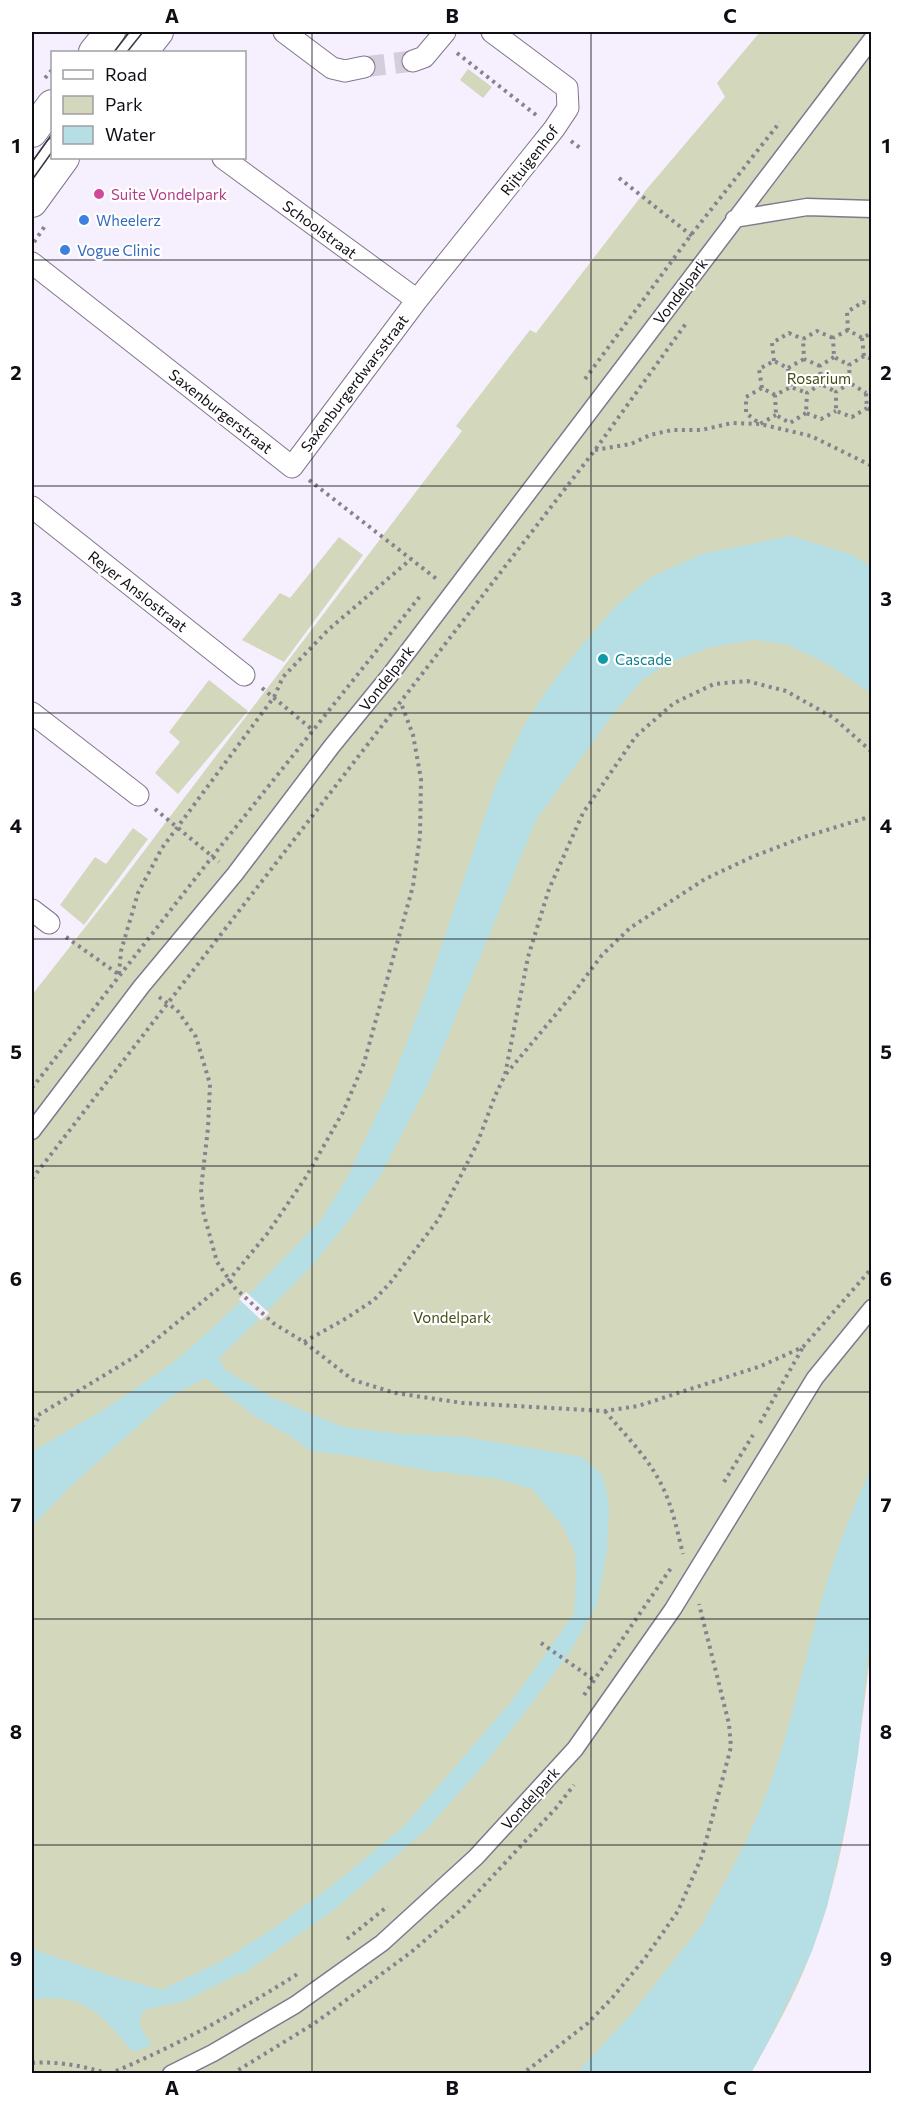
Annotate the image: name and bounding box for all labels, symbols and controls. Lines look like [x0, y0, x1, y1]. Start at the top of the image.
text: A [165, 3, 179, 27]
text: B [445, 3, 459, 27]
text: C [723, 3, 737, 27]
legend [51, 51, 246, 159]
text: Road [105, 63, 147, 85]
text: Park [105, 93, 143, 115]
street label: Rijtuigenhof [496, 121, 562, 199]
text: Water [105, 123, 156, 145]
text: 1 [11, 133, 21, 157]
text: 1 [881, 133, 891, 157]
place label: Suite Vondelpark [111, 185, 227, 203]
marker: Suite Vondelpark [92, 187, 106, 201]
street label: Schoolstraat [279, 196, 361, 262]
place label: Wheelerz [96, 211, 161, 229]
marker: Wheelerz [77, 213, 91, 227]
place label: Vogue Clinic [77, 241, 160, 259]
marker: Vogue Clinic [58, 243, 72, 257]
street label: Vondelpark [649, 254, 711, 328]
street label: Saxenburgerdwarsstraat [297, 311, 411, 455]
text: 2 [10, 360, 22, 384]
text: 2 [880, 360, 892, 384]
street label: Saxenburgerstraat [166, 365, 276, 457]
park label: Rosarium [787, 369, 851, 387]
street label: Reyer Anslostraat [85, 547, 191, 635]
text: 3 [10, 586, 22, 610]
text: 3 [880, 586, 892, 610]
street label: Vondelpark [355, 642, 417, 714]
place label: Cascade [615, 650, 672, 668]
marker: Cascade [596, 652, 610, 666]
text: 4 [10, 813, 22, 837]
text: 4 [880, 813, 892, 837]
text: 5 [10, 1039, 22, 1063]
text: 5 [880, 1039, 892, 1063]
text: 6 [10, 1266, 22, 1290]
text: 6 [880, 1266, 892, 1290]
park label: Vondelpark [413, 1308, 491, 1326]
text: 7 [11, 1492, 22, 1516]
text: 7 [881, 1492, 892, 1516]
text: 8 [10, 1719, 22, 1743]
text: 8 [880, 1719, 892, 1743]
street label: Vondelpark [497, 1763, 563, 1833]
text: 9 [10, 1946, 22, 1970]
text: 9 [880, 1946, 892, 1970]
text: A [165, 2075, 179, 2099]
text: B [445, 2075, 459, 2099]
text: C [723, 2075, 737, 2099]

